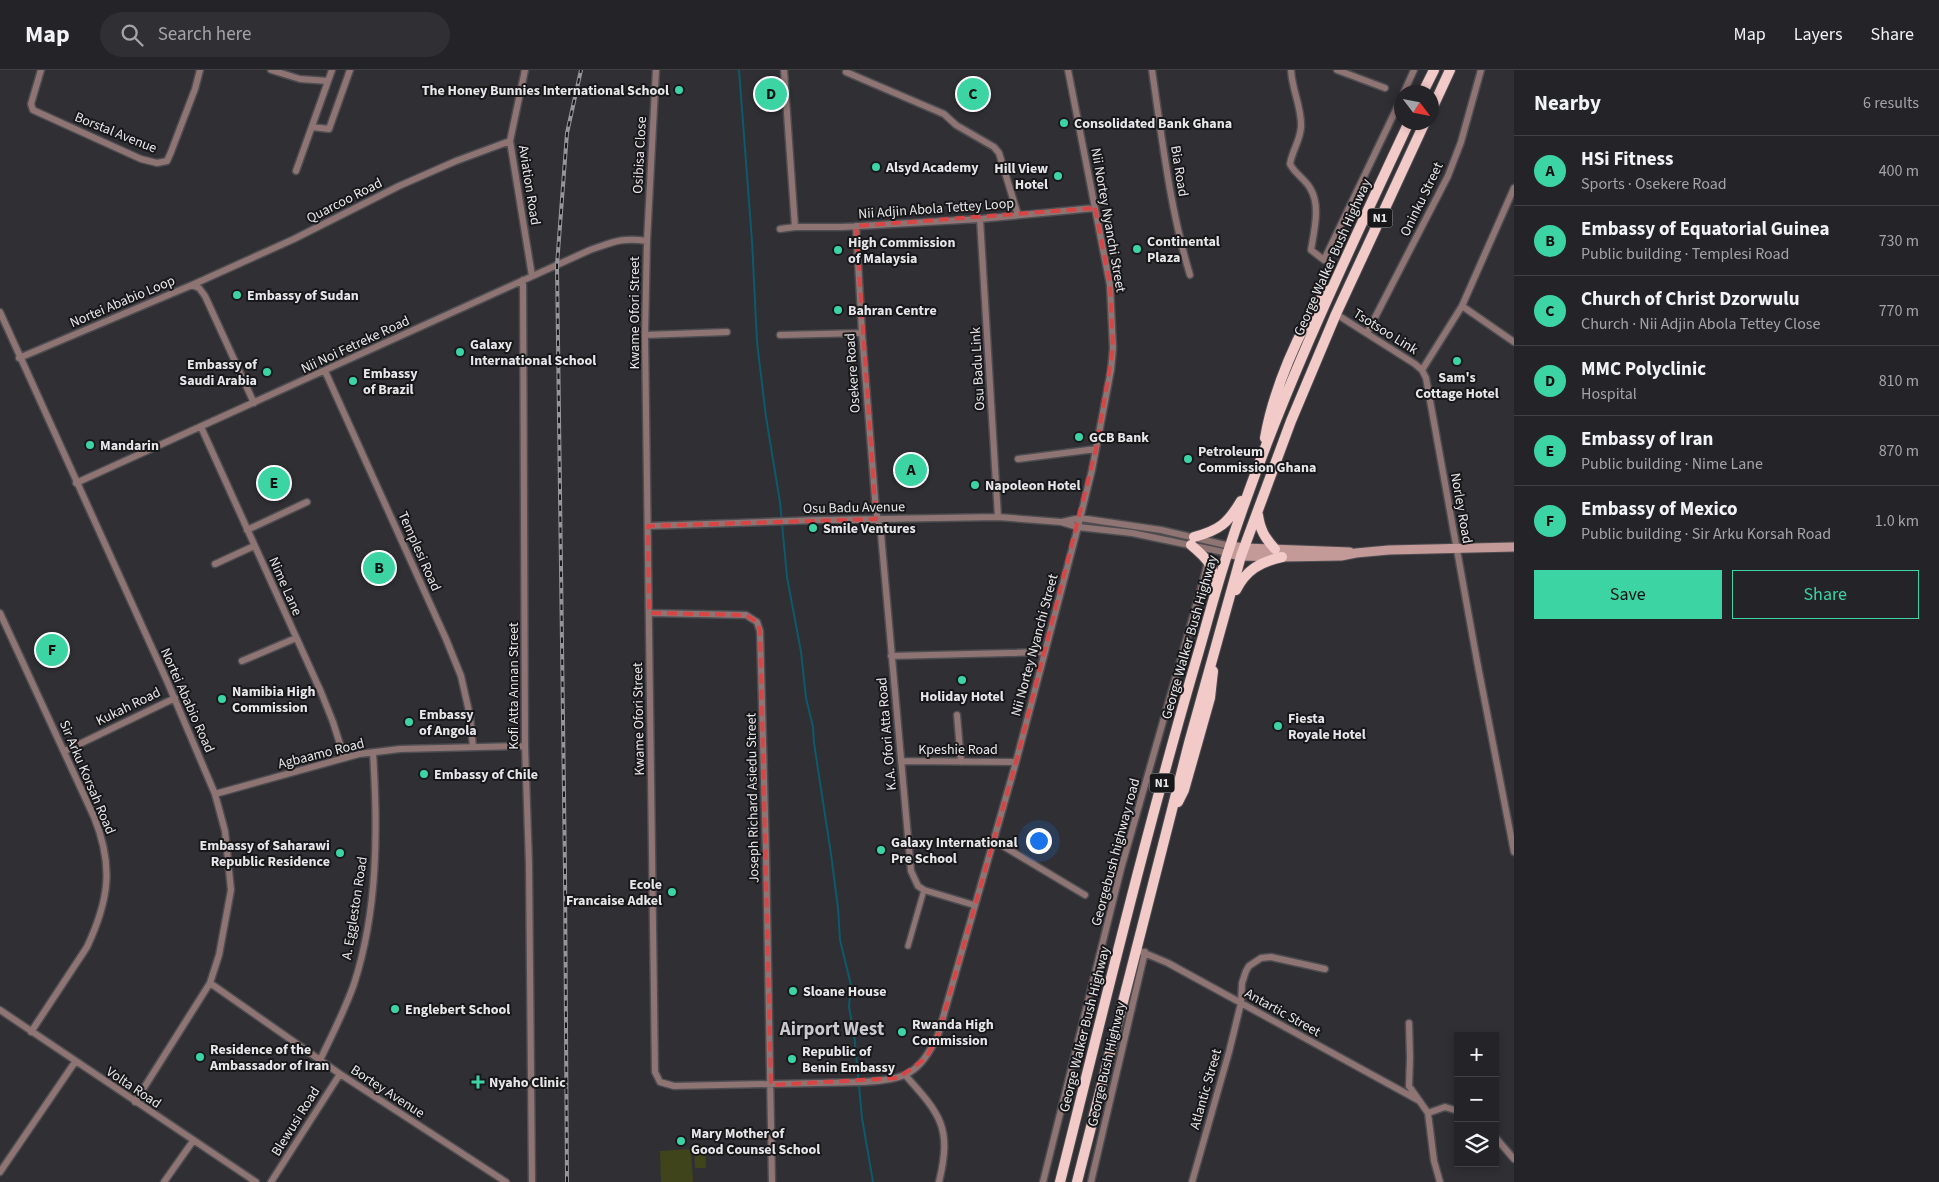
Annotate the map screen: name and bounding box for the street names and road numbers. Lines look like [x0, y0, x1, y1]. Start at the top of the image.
street label: Borstal Avenue [71, 107, 160, 159]
street label: Osibisa Close [628, 116, 652, 194]
street label: Aviation Road [513, 144, 545, 227]
street label: Bia Road [1165, 144, 1193, 198]
street label: Nii Nortey Nyanchi Street [1085, 146, 1131, 294]
street label: Oninku Street [1395, 159, 1449, 240]
street label: Quarcoo Road [303, 173, 386, 229]
street label: George Walker Bush Highway [1289, 175, 1377, 339]
street label: Nii Adjin Abola Tettey Loop [857, 194, 1015, 224]
road number: N1 [1368, 208, 1392, 228]
street label: Kwame Ofori Street [625, 256, 645, 370]
street label: Nortei Ababio Loop [67, 271, 178, 333]
street label: Tsotsoo Link [1349, 304, 1422, 360]
street label: Nii Noi Fetreke Road [298, 311, 413, 379]
street label: Osu Badu Link [966, 326, 990, 411]
street label: Osekere Road [840, 332, 866, 414]
street label: Norley Road [1445, 471, 1477, 545]
street label: Osu Badu Avenue [803, 497, 905, 519]
street label: Templesi Road [393, 508, 446, 595]
street label: George Walker Bush Highway [1157, 552, 1223, 722]
street label: Nime Lane [263, 554, 307, 619]
street label: Nii Nortey Nyanchi Street [1006, 572, 1064, 719]
street label: Kofi Atta Annan Street [504, 622, 524, 750]
street label: Nortei Ababio Road [155, 645, 219, 756]
street label: Kwame Ofori Street [628, 662, 650, 776]
street label: K.A. Ofori Atta Road [872, 676, 902, 791]
street label: Kukah Road [93, 683, 164, 731]
street label: Joseph Richard Asiedu Street [742, 712, 764, 883]
street label: Sir Arku Korsah Road [54, 717, 120, 837]
street label: Agbaamo Road [276, 734, 367, 774]
street label: Kpeshie Road [918, 740, 998, 760]
road number: N1 [1150, 774, 1174, 792]
street label: Georgebush highway road [1087, 776, 1145, 928]
street label: A. Eggleston Road [337, 855, 373, 961]
street label: George Walker Bush Highway [1055, 944, 1115, 1114]
street label: Antartic Street [1241, 984, 1324, 1042]
street label: George Bush Highway [1083, 999, 1131, 1129]
street label: Atlantic Street [1185, 1046, 1227, 1132]
street label: Bortey Avenue [346, 1060, 428, 1123]
street label: Volta Road [102, 1062, 165, 1114]
street label: Blewusi Road [267, 1083, 325, 1160]

